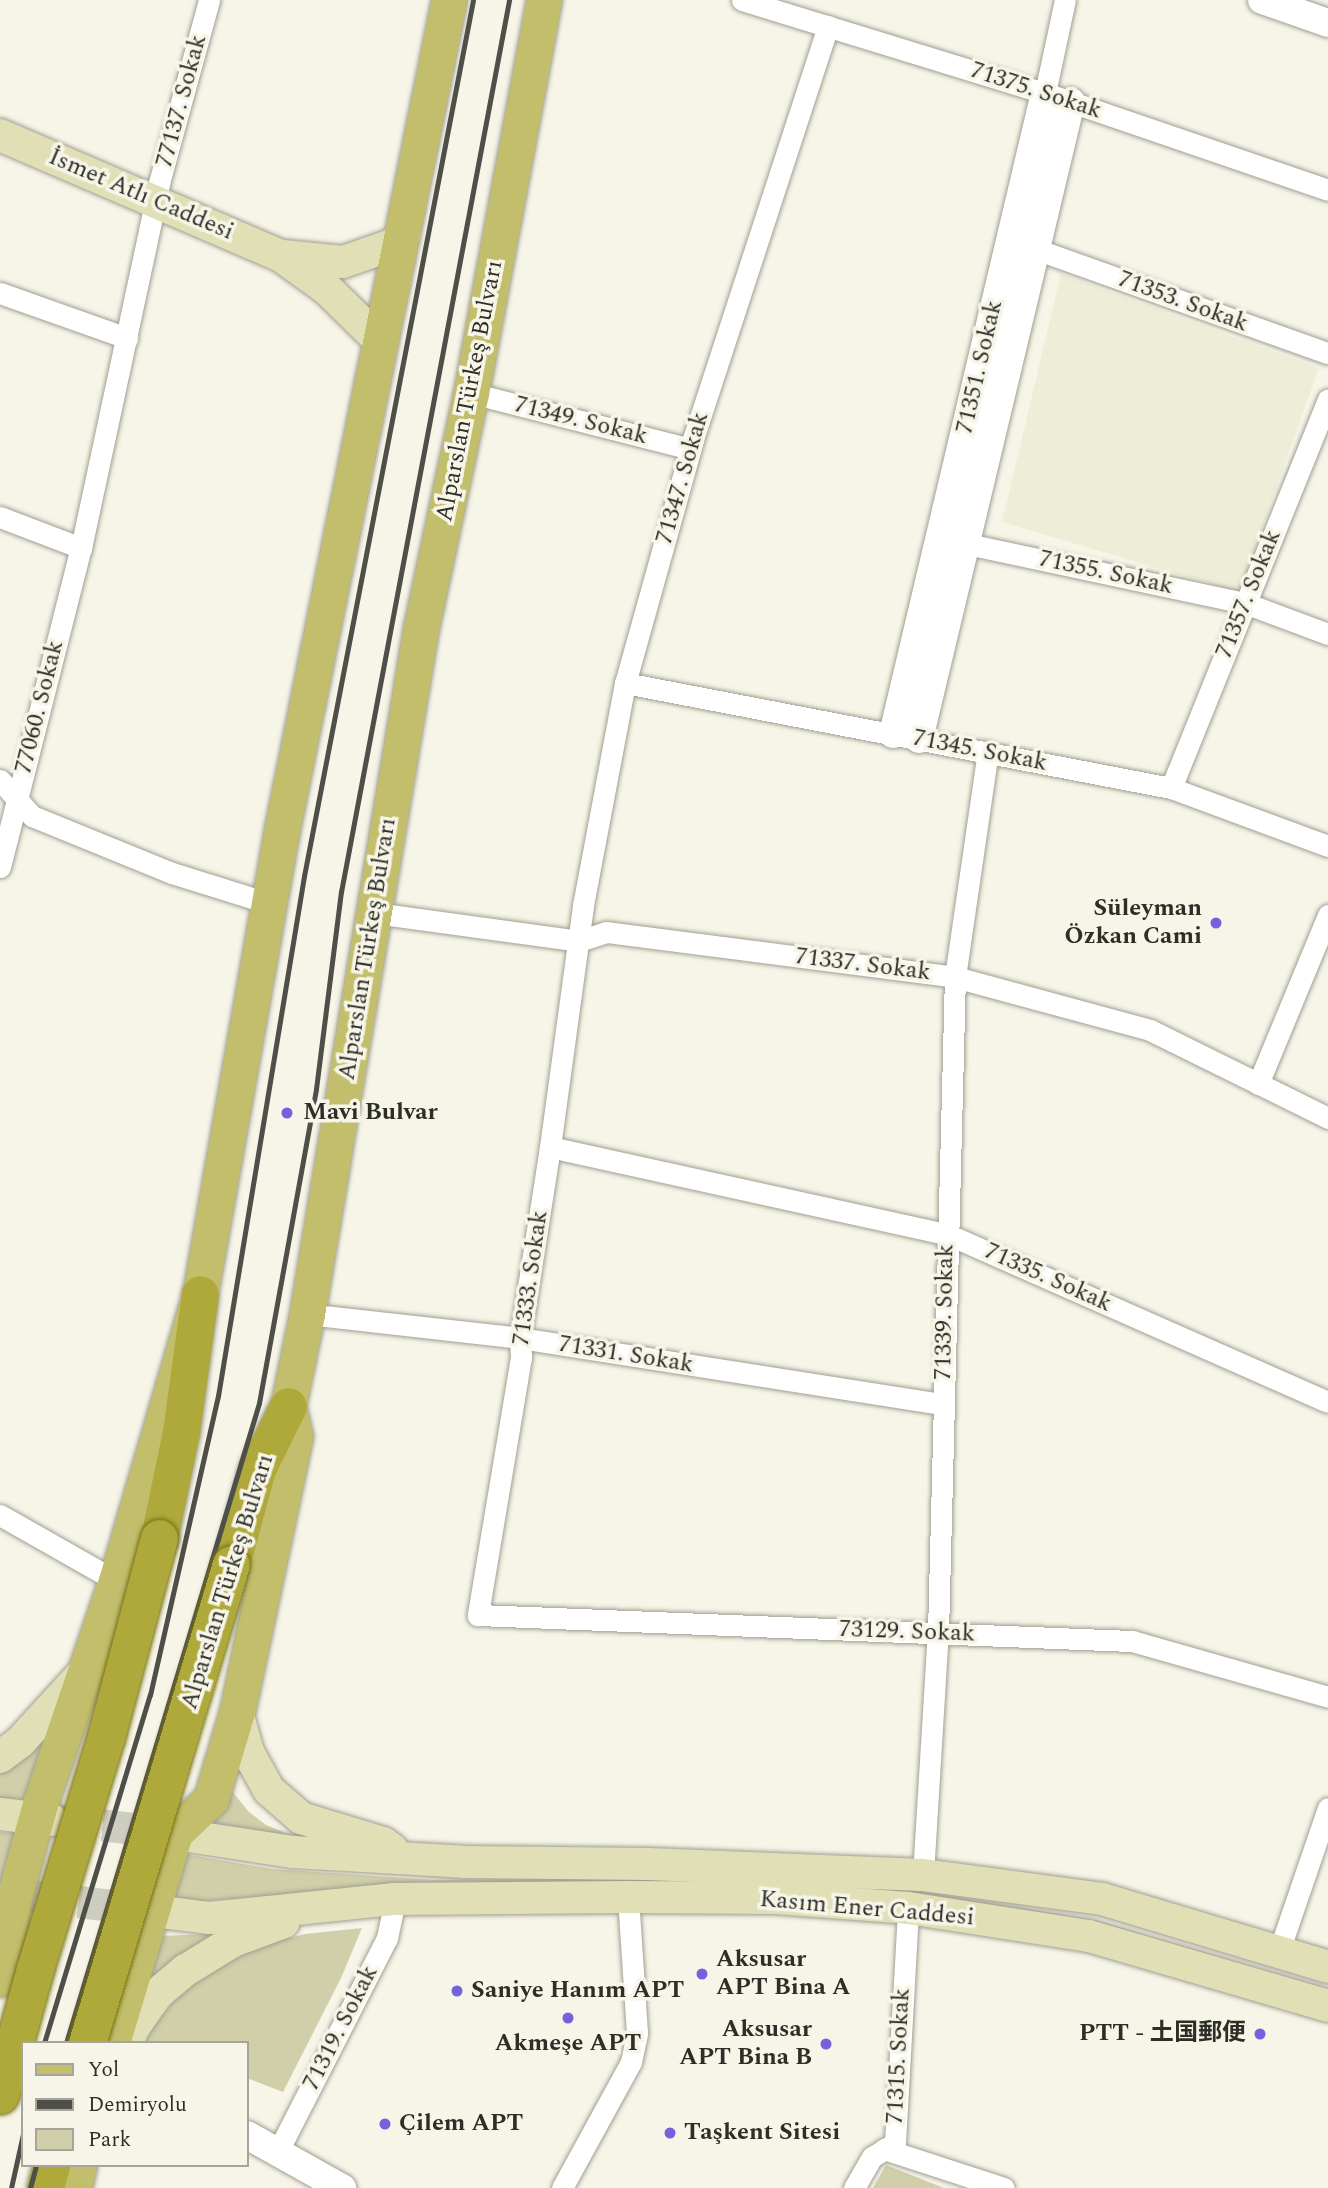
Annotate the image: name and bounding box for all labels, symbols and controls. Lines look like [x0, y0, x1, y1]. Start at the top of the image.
street label: 77137. Sokak [150, 31, 214, 171]
street label: 71375. Sokak [967, 56, 1105, 126]
street label: İsmet Atlı Caddesi [44, 143, 238, 247]
street label: Alparslan Türkeş Bulvarı [431, 258, 509, 524]
street label: 71353. Sokak [1114, 265, 1252, 339]
street label: 71351. Sokak [951, 297, 1009, 437]
street label: 71349. Sokak [511, 391, 651, 451]
street label: 71347. Sokak [650, 409, 716, 547]
street label: 71357. Sokak [1210, 525, 1288, 663]
street label: 71355. Sokak [1036, 545, 1176, 601]
street label: 77060. Sokak [10, 637, 70, 777]
street label: 71345. Sokak [910, 724, 1050, 778]
street label: Alparslan Türkeş Bulvarı [333, 816, 403, 1082]
place label: Süleyman Özkan Cami [1065, 895, 1202, 951]
marker: Süleyman Özkan Cami [1208, 915, 1224, 931]
street label: 71337. Sokak [794, 942, 932, 988]
place label: Mavi Bulvar [303, 1099, 438, 1127]
marker: Mavi Bulvar [277, 1103, 297, 1123]
street label: 71333. Sokak [507, 1209, 555, 1347]
street label: 71335. Sokak [980, 1237, 1116, 1319]
street label: 71339. Sokak [929, 1244, 961, 1380]
street label: 71331. Sokak [556, 1330, 696, 1380]
street label: Alparslan Türkeş Bulvarı [175, 1451, 281, 1713]
street label: 73129. Sokak [838, 1615, 976, 1649]
street label: Kasım Ener Caddesi [759, 1885, 975, 1933]
place label: Aksusar APT Bina A [716, 1946, 850, 2002]
street label: 71319. Sokak [297, 1961, 385, 2095]
marker: Aksusar APT Bina A [694, 1966, 710, 1982]
place label: Saniye Hanım APT [471, 1977, 684, 2005]
marker: Saniye Hanım APT [449, 1983, 465, 1999]
street label: 71315. Sokak [881, 1987, 917, 2125]
marker: Akmeşe APT [560, 2010, 576, 2026]
place label: Aksusar APT Bina B [679, 2016, 812, 2072]
place label: PTT - 土国郵便 [1079, 2020, 1246, 2048]
marker: PTT - 土国郵便 [1252, 2026, 1268, 2042]
place label: Akmeşe APT [495, 2030, 641, 2058]
marker: Aksusar APT Bina B [818, 2036, 834, 2052]
legend [21, 2041, 248, 2167]
text: Yol [88, 2054, 119, 2086]
text: Demiryolu [88, 2089, 187, 2121]
place label: Çilem APT [399, 2110, 523, 2138]
marker: Çilem APT [377, 2116, 393, 2132]
place label: Taşkent Sitesi [684, 2119, 840, 2147]
text: Park [88, 2124, 131, 2156]
marker: Taşkent Sitesi [662, 2125, 678, 2141]

